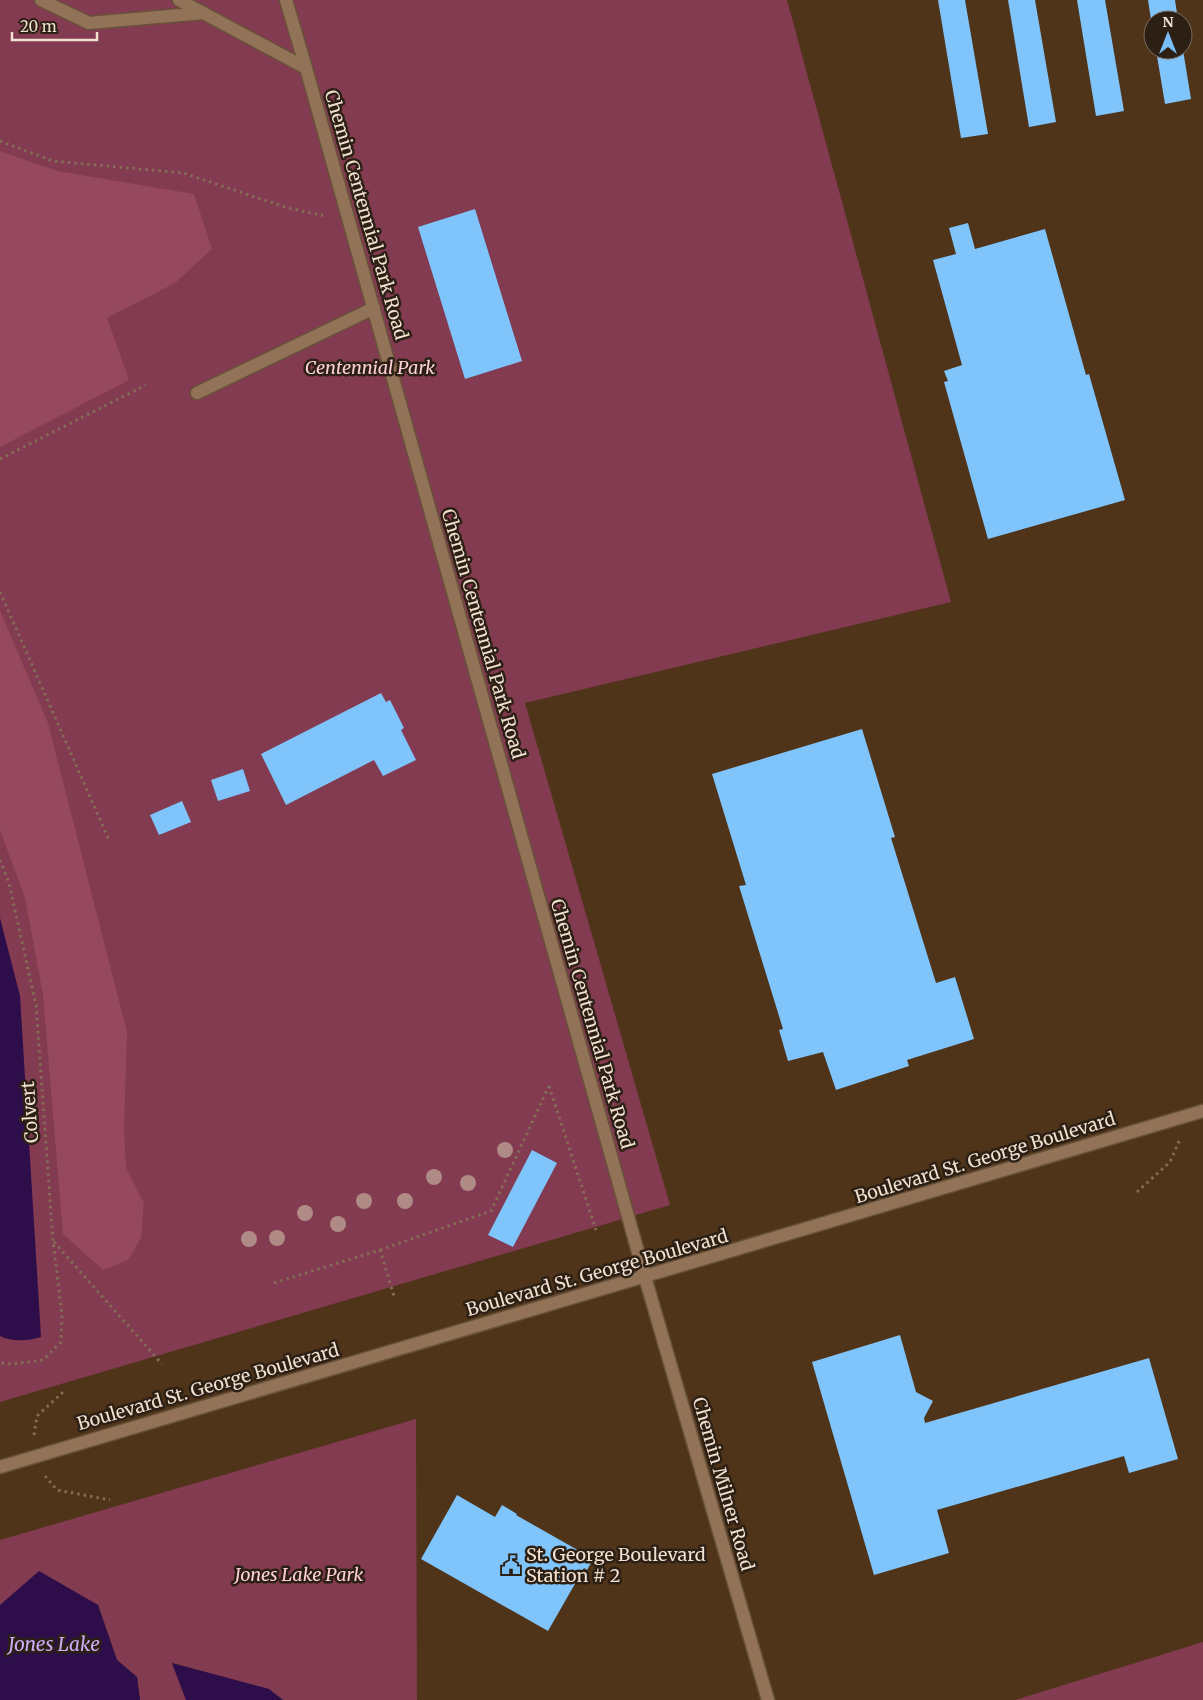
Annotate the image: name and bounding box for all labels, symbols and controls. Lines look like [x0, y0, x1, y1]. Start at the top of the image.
scale bar [12, 10, 98, 42]
north arrow [1143, 10, 1193, 60]
text: N [1162, 13, 1174, 31]
text: 20 m [20, 17, 57, 36]
street label: Chemin Centennial Park Road [320, 87, 413, 343]
park label: Centennial Park [305, 356, 435, 379]
street label: Chemin Centennial Park Road [437, 506, 530, 762]
street label: Chemin Centennial Park Road [546, 896, 639, 1152]
street label: Colvert [16, 1080, 43, 1144]
street label: Boulevard St. George Boulevard [852, 1107, 1118, 1208]
street label: Boulevard St. George Boulevard [463, 1224, 731, 1321]
street label: Boulevard St. George Boulevard [74, 1338, 342, 1435]
street label: Chemin Milner Road [688, 1394, 759, 1573]
place label: St. George Boulevard Station # 2 [526, 1543, 706, 1587]
public building icon: St. George Boulevard Station # 2 [500, 1554, 522, 1576]
park label: Jones Lake Park [233, 1563, 363, 1586]
water label: Jones Lake [6, 1632, 100, 1656]

